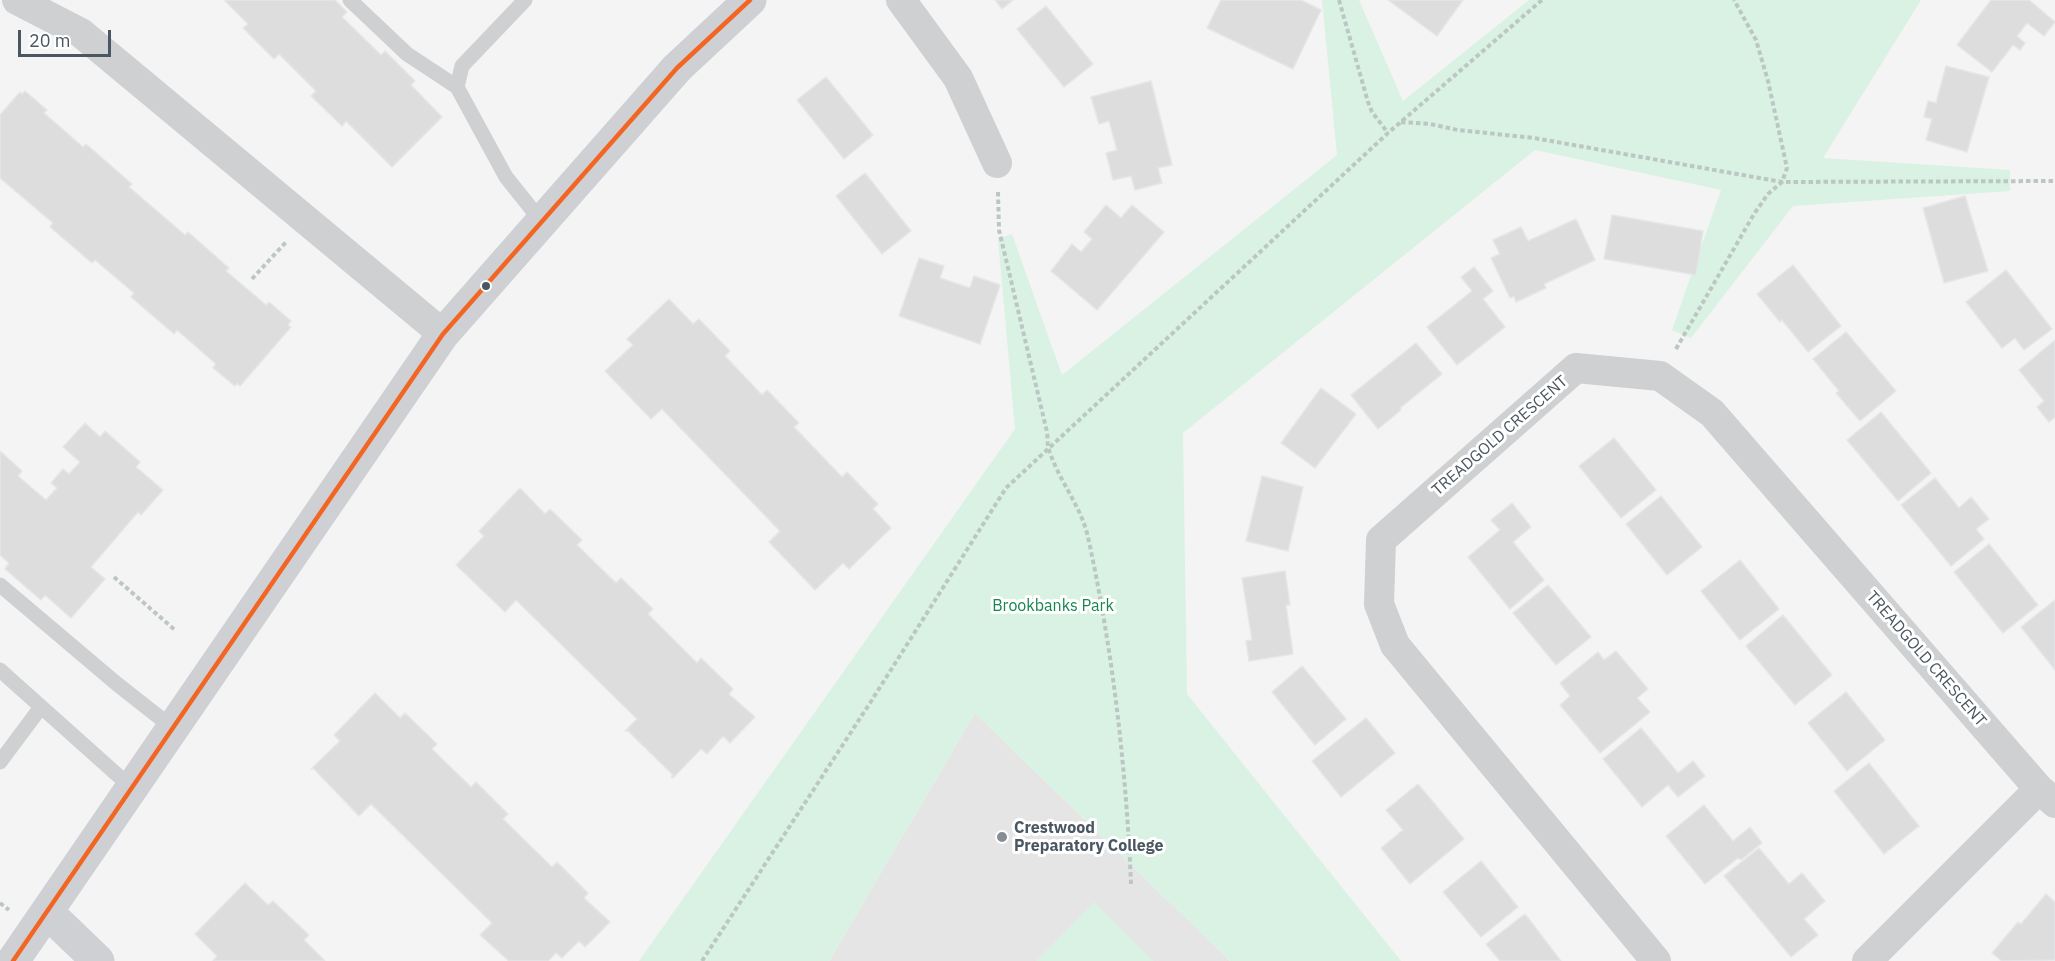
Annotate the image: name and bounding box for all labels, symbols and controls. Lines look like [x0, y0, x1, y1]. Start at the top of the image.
scale bar [21, 18, 114, 56]
text: 20 m [29, 29, 71, 52]
unlabelled marker [480, 280, 492, 292]
street label: TREADGOLD CRESCENT [1428, 372, 1572, 500]
street label: TREADGOLD CRESCENT [1862, 587, 1990, 731]
park label: Brookbanks Park [992, 596, 1114, 616]
place label: Crestwood Preparatory College [1014, 818, 1164, 856]
marker: Crestwood Preparatory College [995, 830, 1009, 844]

